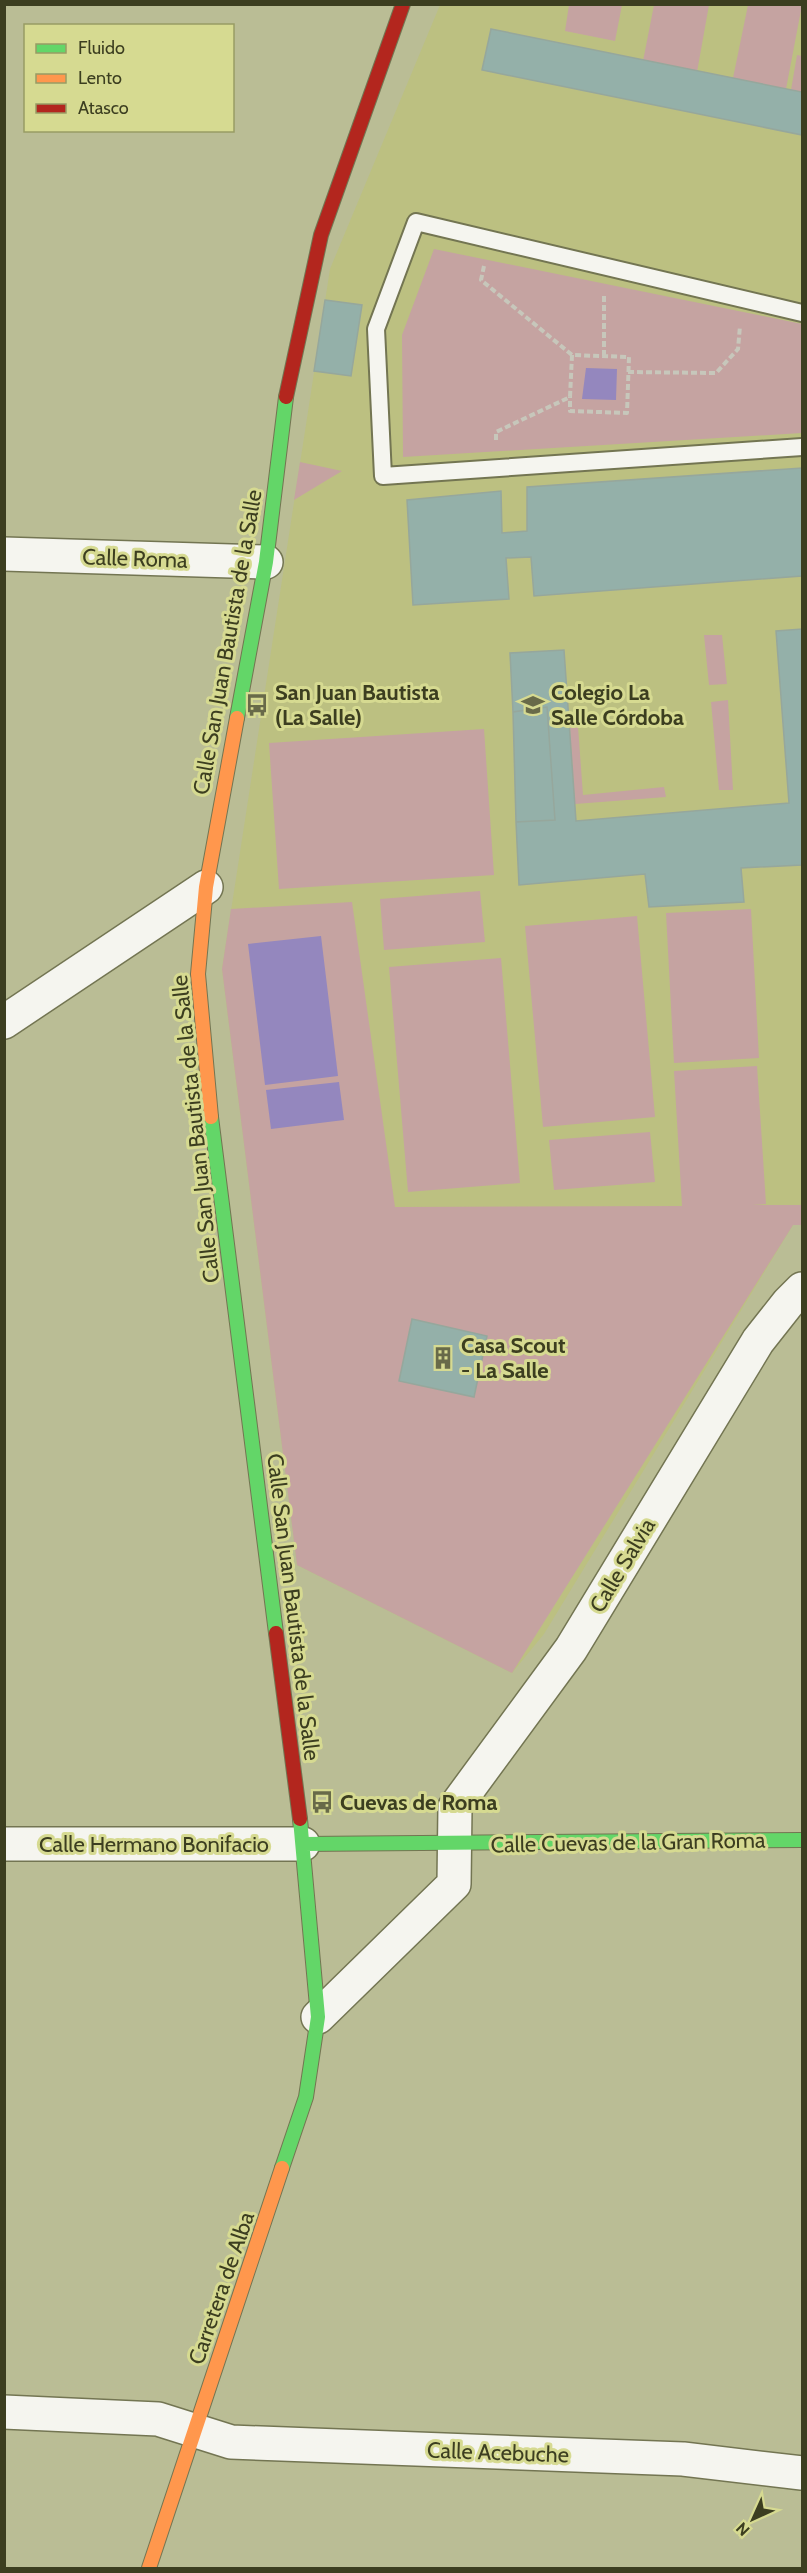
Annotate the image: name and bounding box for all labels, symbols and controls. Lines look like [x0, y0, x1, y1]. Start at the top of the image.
legend [24, 24, 234, 132]
text: Fluido [78, 37, 125, 59]
text: Lento [78, 67, 122, 89]
text: Atasco [78, 97, 129, 119]
street label: Calle San Juan Bautista de la Salle [187, 487, 268, 797]
street label: Calle Roma [82, 543, 189, 574]
place label: San Juan Bautista (La Salle) [275, 679, 439, 731]
place label: Colegio La Salle Córdoba [551, 679, 684, 731]
bus stop icon: San Juan Bautista (La Salle) [244, 692, 270, 718]
school or university icon: Colegio La Salle Córdoba [520, 692, 546, 718]
street label: Calle San Juan Bautista de la Salle [166, 974, 225, 1284]
place label: Casa Scout - La Salle [461, 1332, 566, 1384]
building icon: Casa Scout - La Salle [430, 1345, 456, 1371]
street label: Calle San Juan Bautista de la Salle [261, 1452, 326, 1762]
street label: Calle Salvia [584, 1513, 661, 1617]
bus stop icon: Cuevas de Roma [309, 1789, 335, 1815]
place label: Cuevas de Roma [340, 1789, 497, 1816]
street label: Calle Cuevas de la Gran Roma [490, 1827, 766, 1858]
street label: Calle Hermano Bonifacio [39, 1831, 269, 1858]
street label: Carretera de Alba [183, 2208, 260, 2368]
street label: Calle Acebuche [427, 2437, 569, 2468]
north arrow [723, 2489, 783, 2549]
text: N [732, 2519, 753, 2540]

